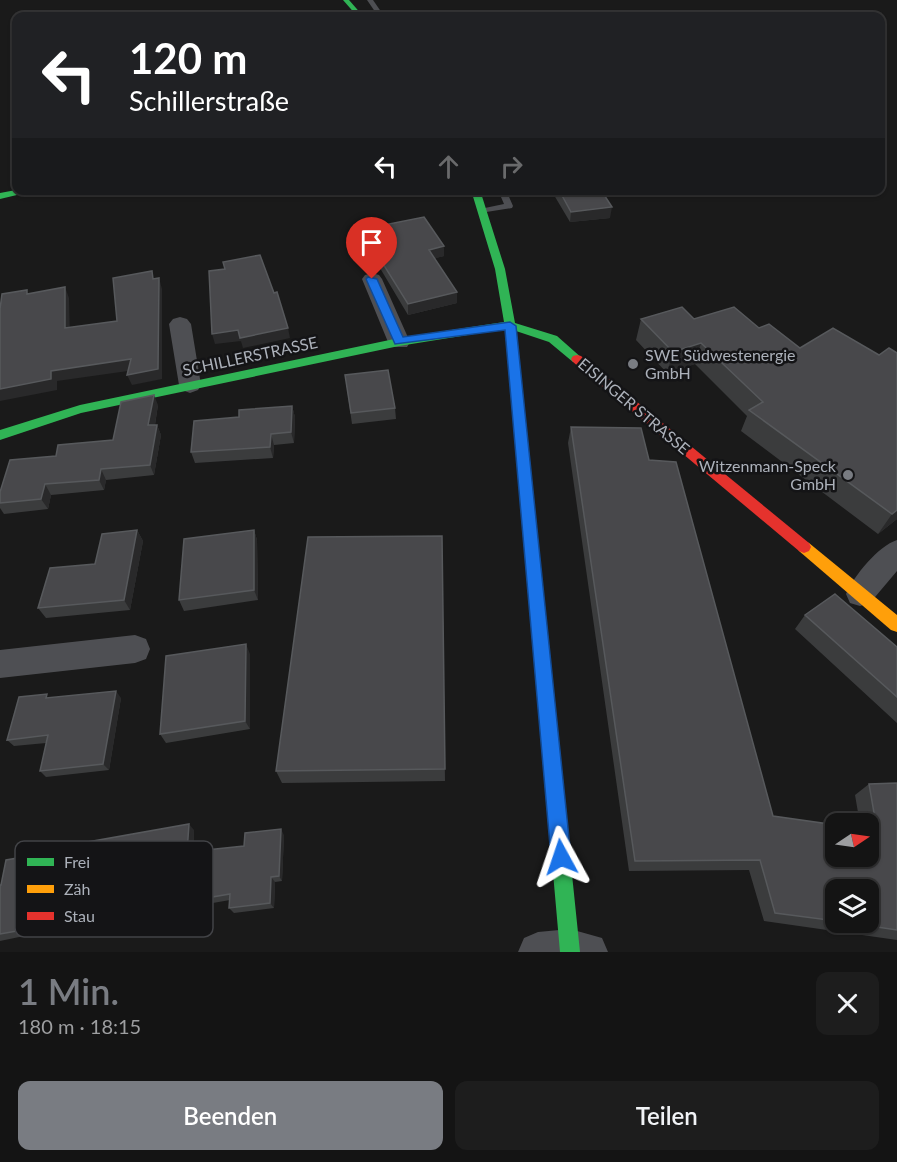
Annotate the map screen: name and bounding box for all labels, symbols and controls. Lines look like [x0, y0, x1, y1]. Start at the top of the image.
text: 120 m [129, 33, 247, 83]
icon: left [30, 36, 108, 114]
text: Schillerstraße [129, 84, 289, 117]
icon: left [369, 150, 402, 183]
icon: ahead [432, 150, 465, 183]
icon: right [495, 150, 528, 183]
pin [346, 217, 397, 279]
icon: arrive [355, 226, 388, 259]
street label: SCHILLERSTRASSE [181, 332, 319, 379]
place label: SWE Südwestenergie GmbH [645, 345, 796, 382]
street label: EISINGER STRASSE [575, 353, 694, 458]
marker: SWE Südwestenergie GmbH [626, 357, 640, 371]
place label: Witzenmann-Speck GmbH [699, 456, 837, 493]
marker: Witzenmann-Speck GmbH [841, 468, 855, 482]
north arrow [825, 813, 879, 867]
map controls [825, 813, 879, 933]
position arrow [529, 825, 593, 889]
legend [15, 841, 213, 937]
text: Frei [64, 852, 90, 871]
text: Zäh [64, 879, 90, 898]
button: layers [825, 879, 879, 933]
text: Stau [64, 906, 95, 925]
text: 1 Min. [18, 969, 119, 1013]
button: close [816, 972, 879, 1035]
text: 180 m · 18:15 [18, 1014, 141, 1038]
button: Beenden [18, 1081, 443, 1150]
button: Teilen [455, 1081, 879, 1150]

